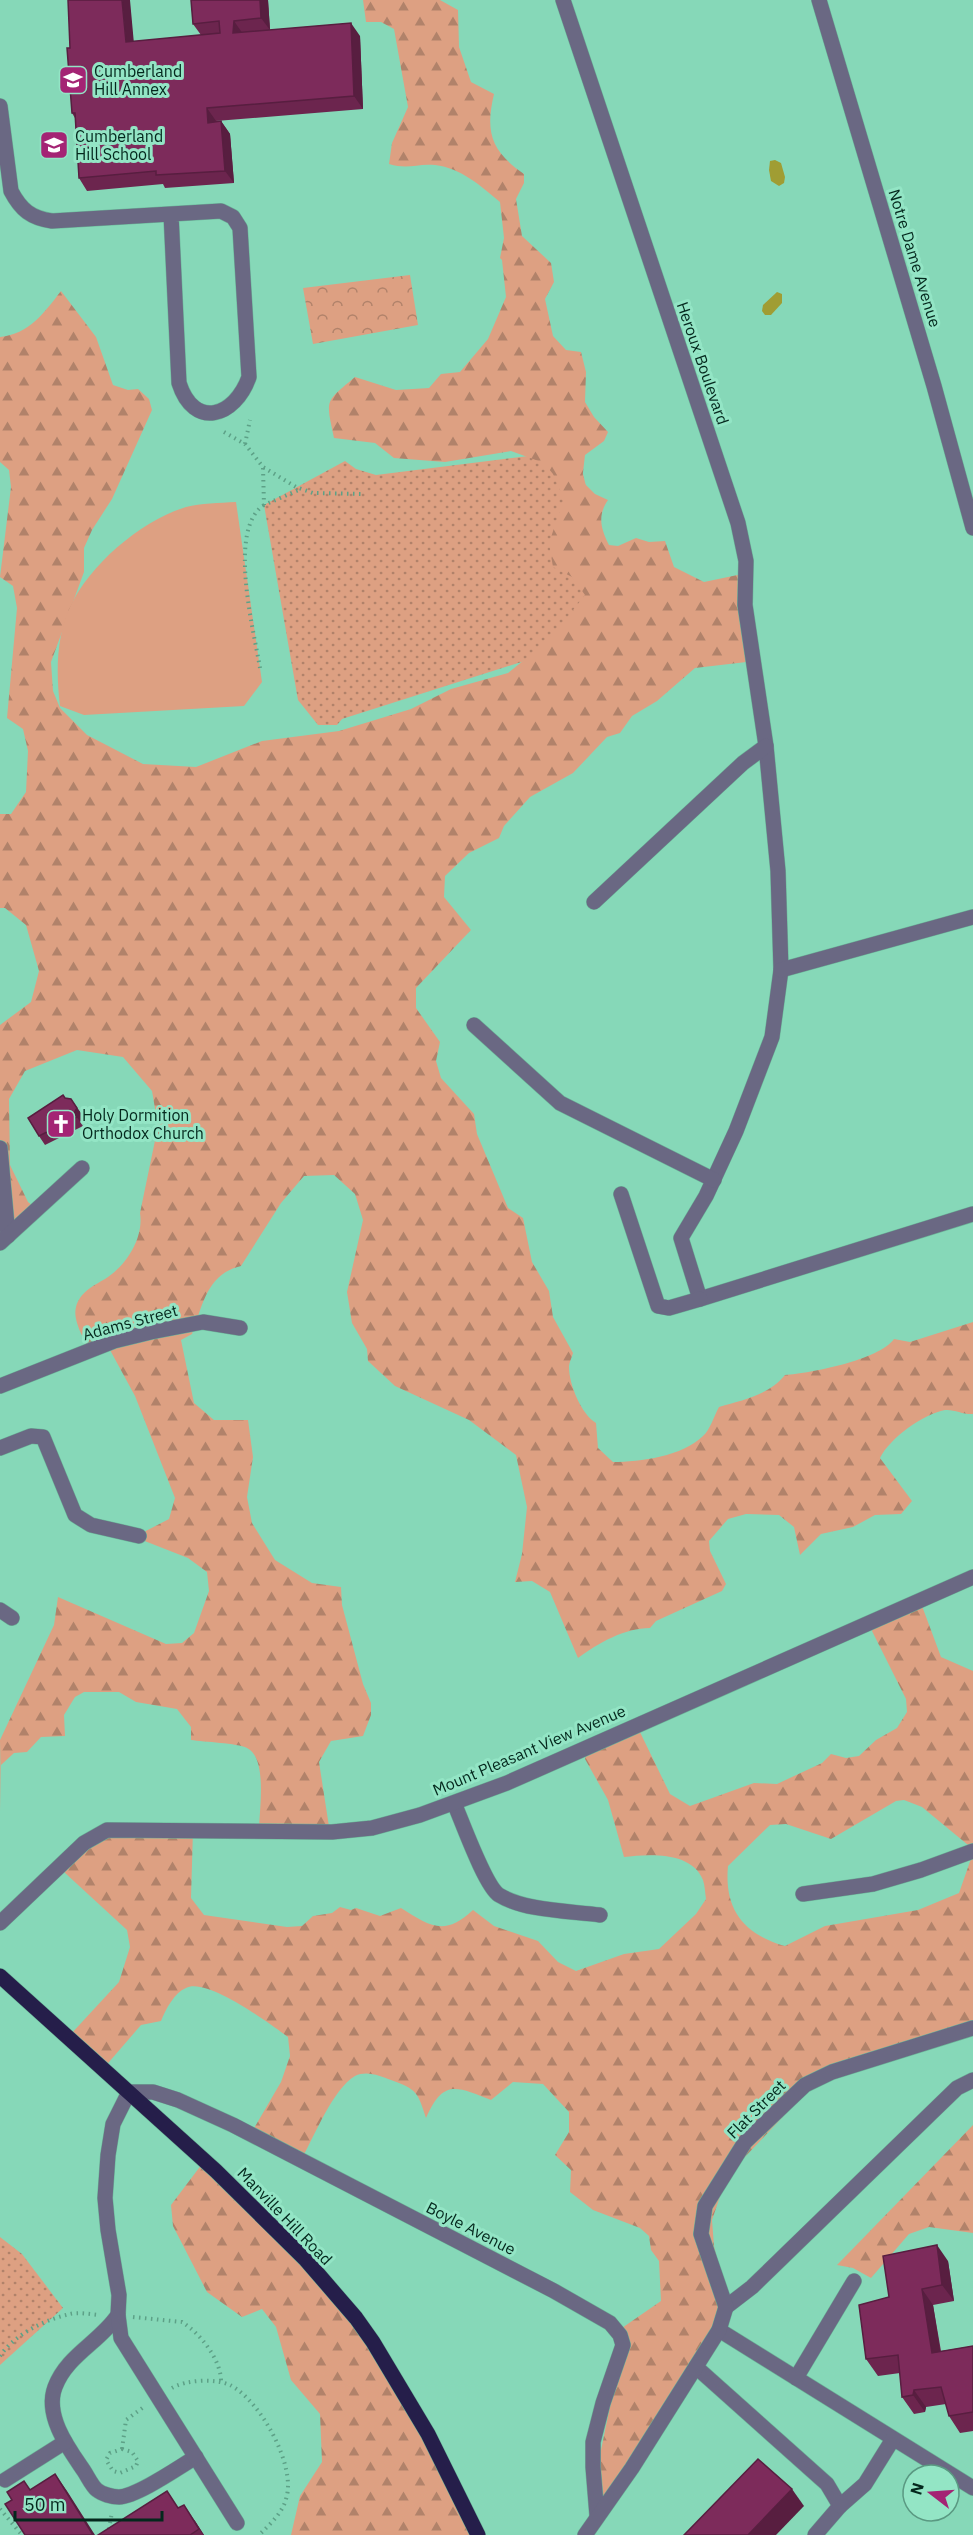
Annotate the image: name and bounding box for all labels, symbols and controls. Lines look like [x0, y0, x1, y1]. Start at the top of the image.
place label: Cumberland Hill Annex [94, 61, 182, 99]
school or university icon: Cumberland Hill Annex [57, 64, 89, 96]
place label: Cumberland Hill School [75, 126, 163, 164]
school or university icon: Cumberland Hill School [38, 129, 70, 161]
street label: Notre Dame Avenue [884, 186, 946, 330]
street label: Heroux Boulevard [673, 299, 733, 427]
place label: Holy Dormition Orthodox Church [82, 1105, 204, 1143]
church icon: Holy Dormition Orthodox Church [45, 1108, 77, 1140]
street label: Adams Street [80, 1300, 180, 1344]
street label: Mount Pleasant View Avenue [430, 1700, 629, 1800]
street label: Flat Street [722, 2075, 790, 2143]
street label: Manville Hill Road [233, 2163, 337, 2269]
street label: Boyle Avenue [423, 2197, 519, 2259]
north arrow [901, 2463, 961, 2523]
text: N [905, 2480, 928, 2497]
scale bar [15, 2484, 162, 2522]
text: 50 m [24, 2493, 66, 2516]

